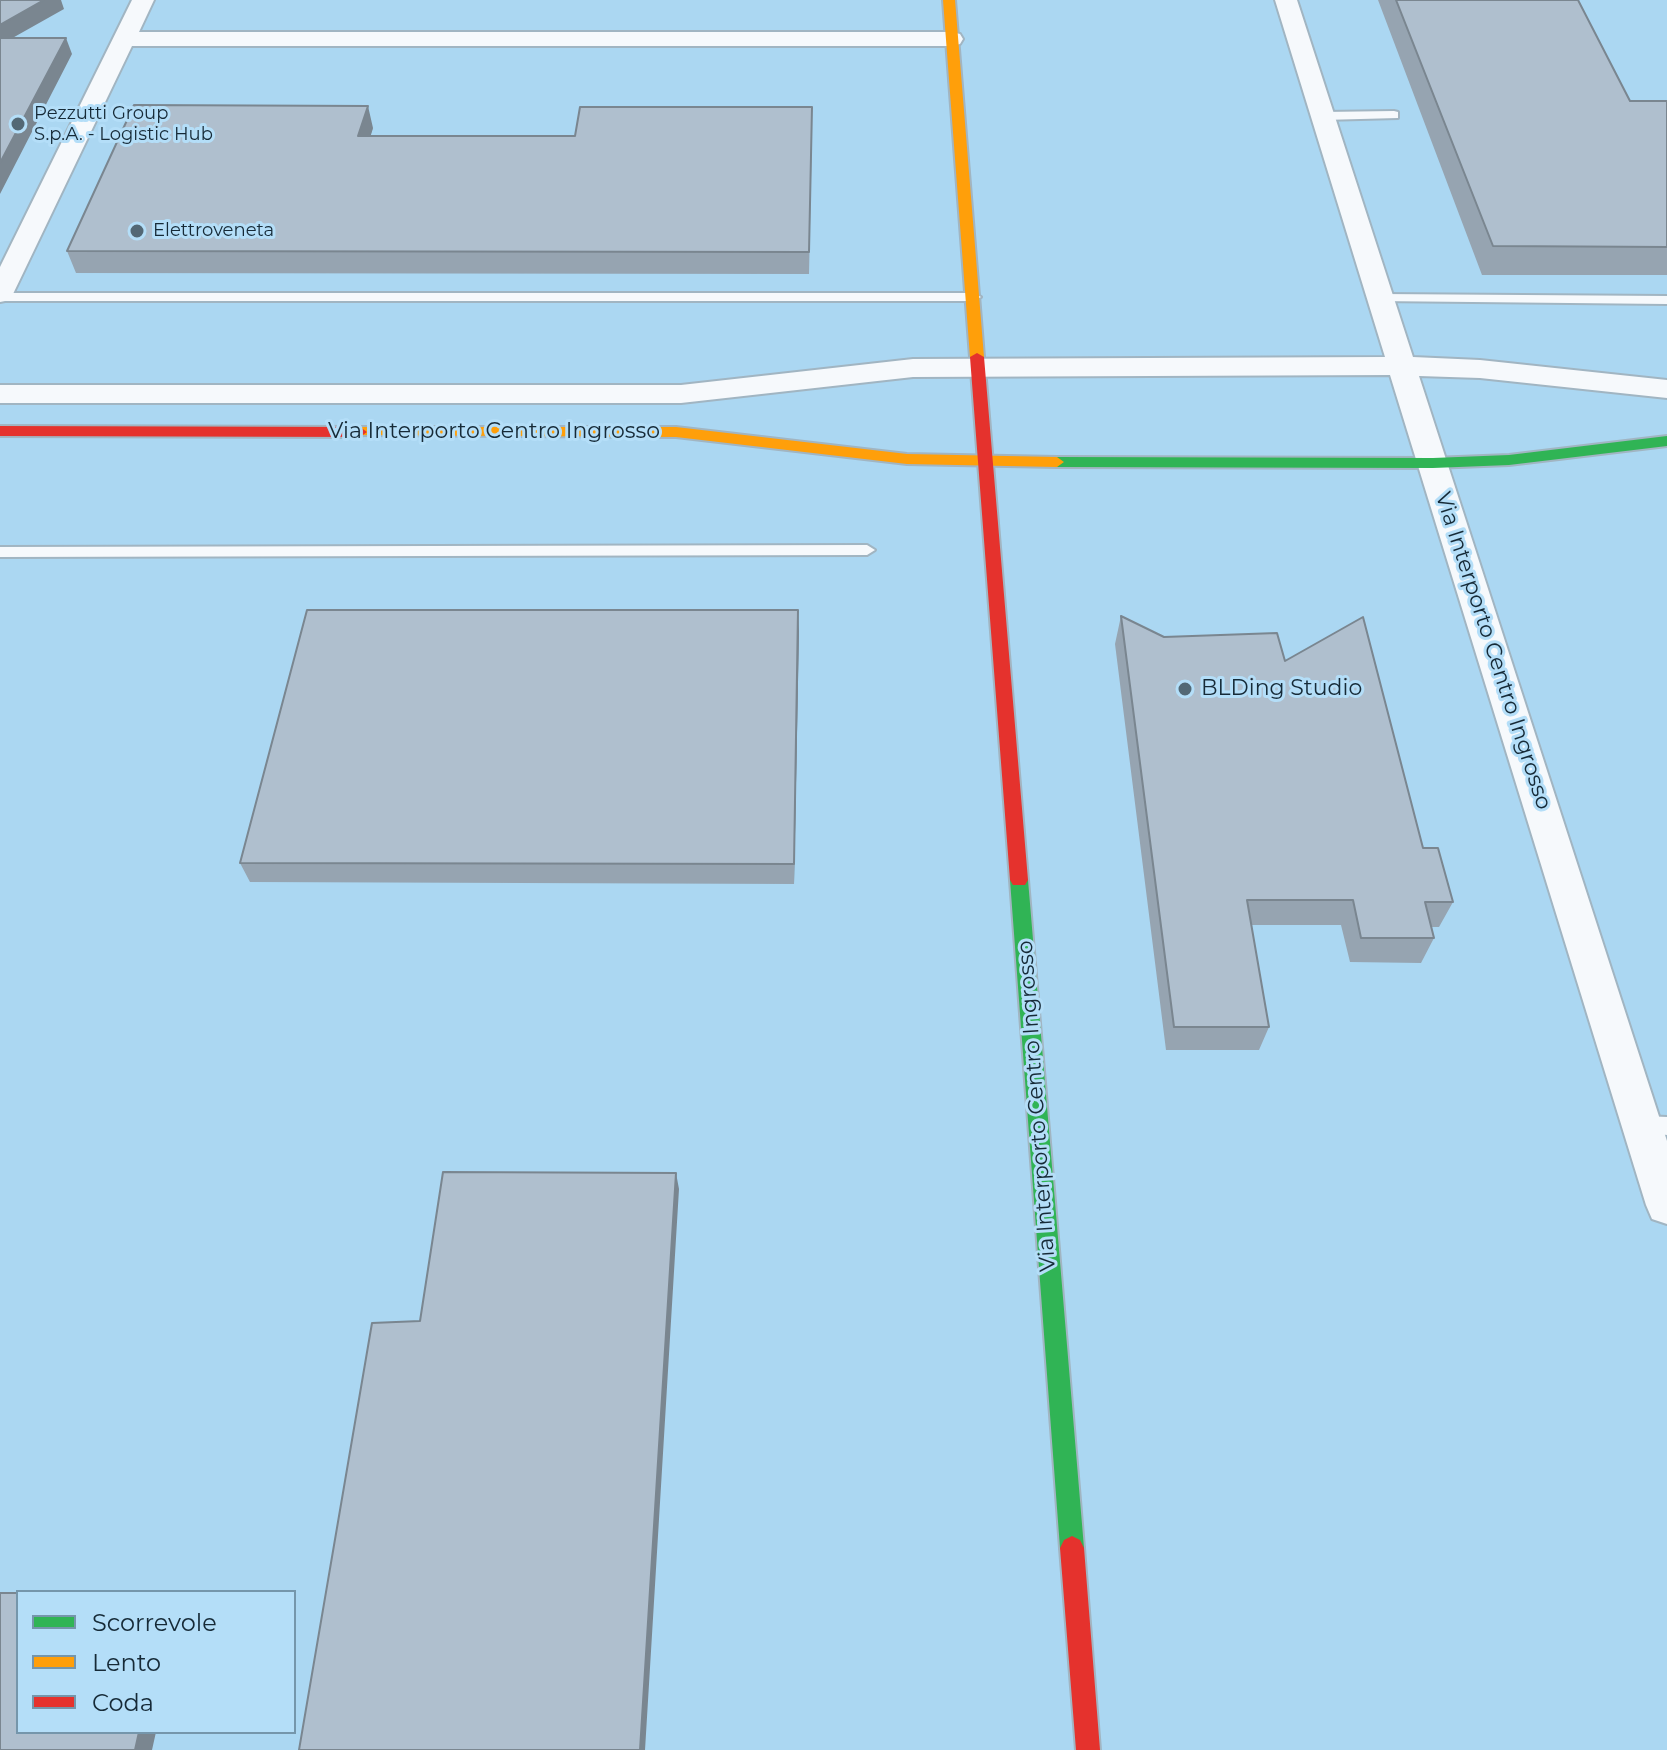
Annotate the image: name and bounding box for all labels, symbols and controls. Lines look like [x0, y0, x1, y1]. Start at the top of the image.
place label: Pezzutti Group S.p.A. - Logistic Hub [34, 103, 213, 146]
marker: Pezzutti Group S.p.A. - Logistic Hub [9, 115, 27, 133]
place label: Elettroveneta [153, 220, 274, 242]
marker: Elettroveneta [128, 222, 146, 240]
street label: Via Interporto Centro Ingrosso [328, 419, 660, 445]
street label: Via Interporto Centro Ingrosso [1429, 489, 1557, 813]
place label: BLDing Studio [1201, 676, 1362, 702]
marker: BLDing Studio [1176, 680, 1194, 698]
street label: Via Interporto Centro Ingrosso [1012, 939, 1062, 1273]
legend [16, 1590, 296, 1734]
text: Scorrevole [92, 1608, 217, 1637]
text: Lento [92, 1648, 161, 1677]
text: Coda [92, 1688, 154, 1717]

